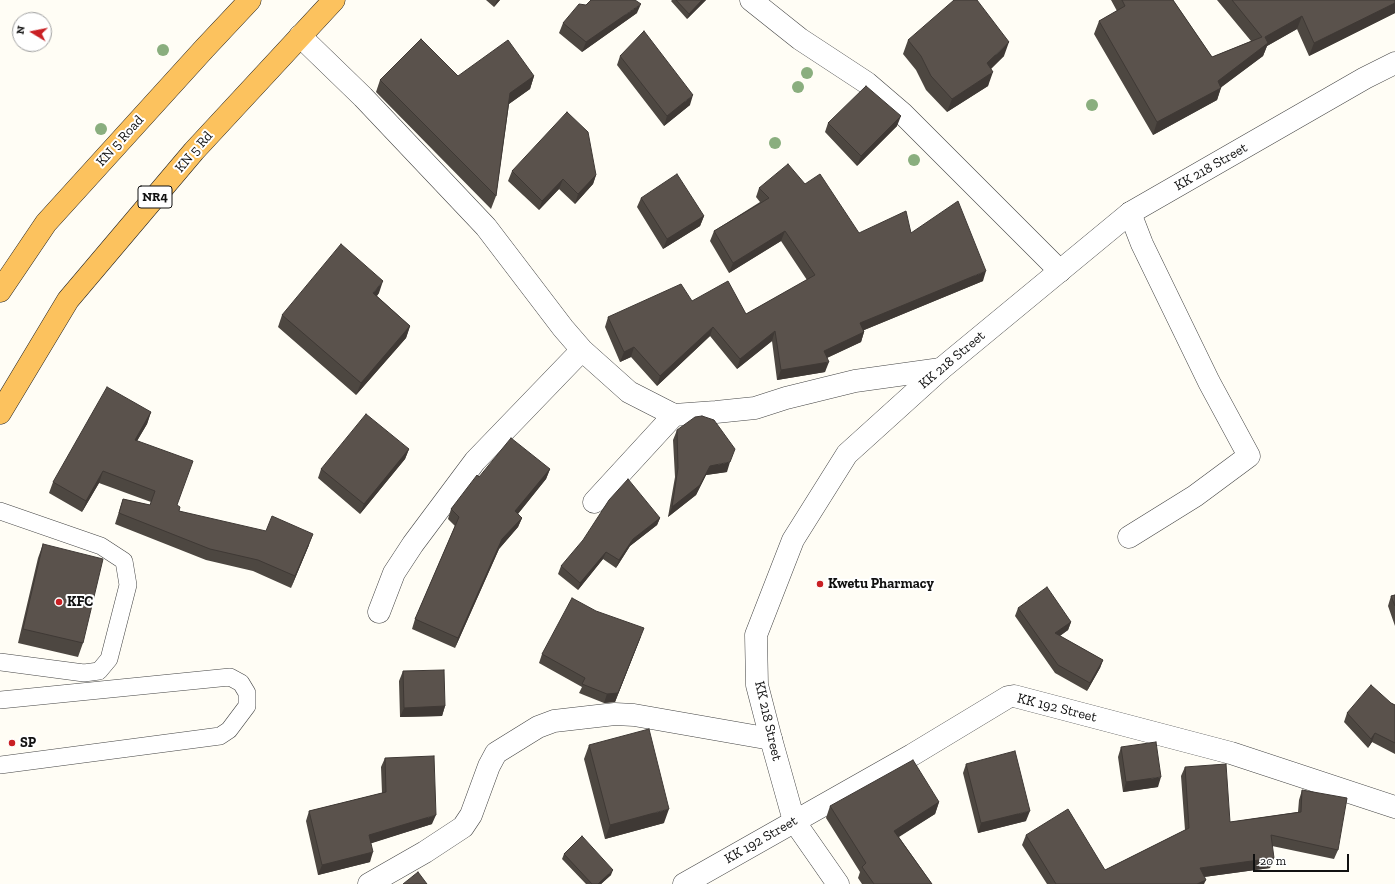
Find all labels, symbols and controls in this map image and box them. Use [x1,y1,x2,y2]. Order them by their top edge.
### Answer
north arrow [12,12,52,52]
text: N [14,25,28,35]
street label: KN 5 Road [93,112,147,170]
street label: KN 5 Rd [172,128,216,176]
street label: KK 218 Street [1172,139,1250,195]
road number: NR4 [138,186,172,208]
street label: KK 218 Street [915,327,989,393]
place label: Kwetu Pharmacy [828,576,934,592]
marker: Kwetu Pharmacy [815,579,825,589]
place label: KFC [67,594,93,610]
marker: KFC [54,597,64,607]
street label: KK 218 Street [751,679,785,763]
street label: KK 192 Street [1016,690,1098,726]
place label: SP [20,735,36,751]
marker: SP [7,738,17,748]
street label: KK 192 Street [722,812,800,868]
scale bar [1255,846,1351,872]
text: 20 m [1260,854,1286,868]

